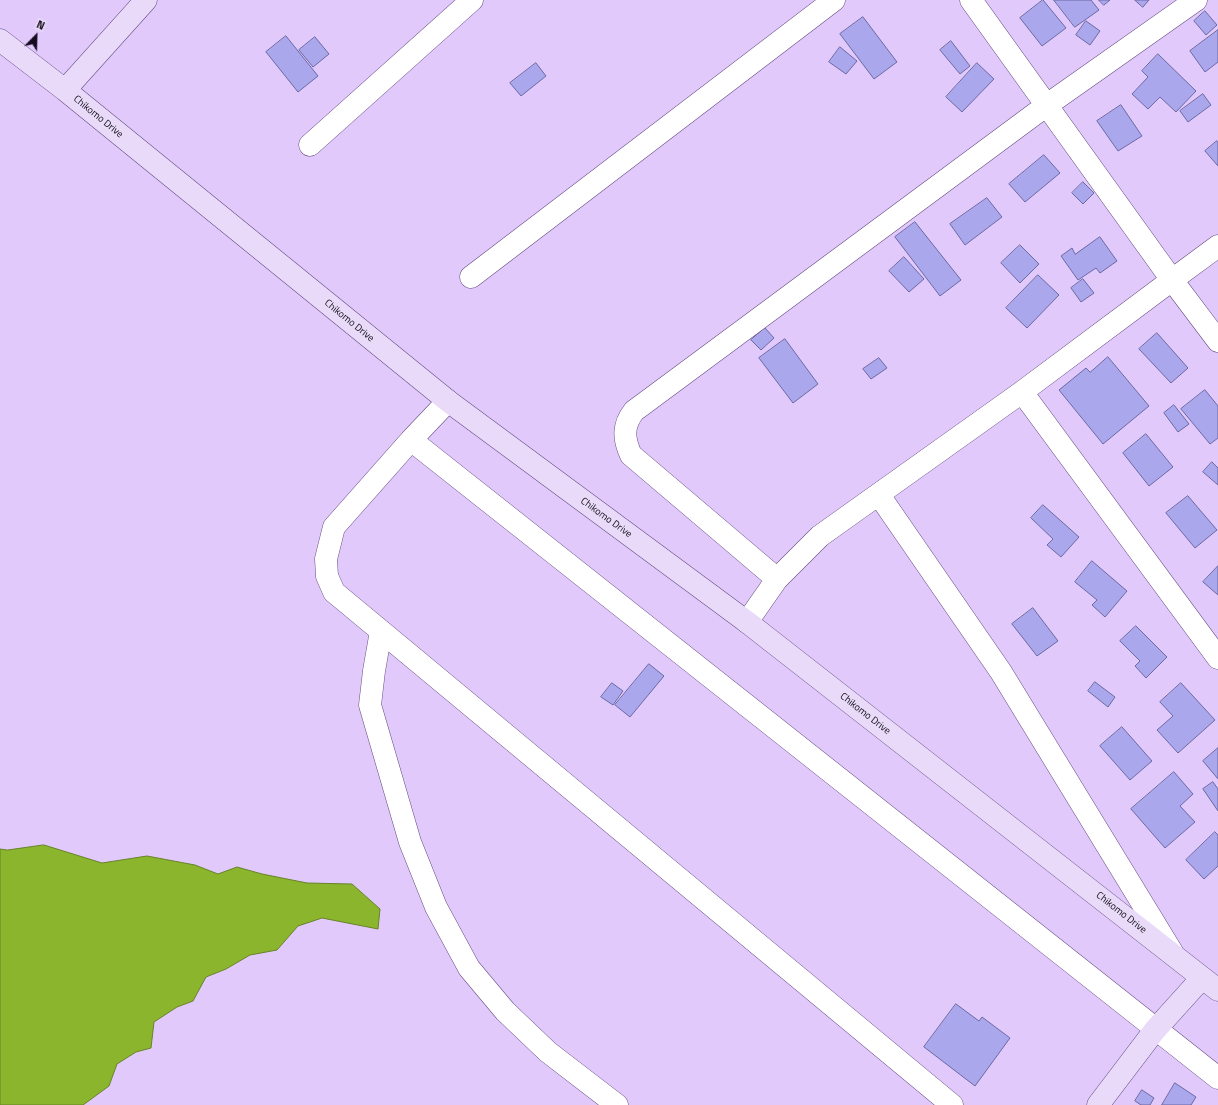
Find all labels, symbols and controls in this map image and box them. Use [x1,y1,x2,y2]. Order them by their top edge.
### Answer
north arrow [16,16,56,56]
text: N [34,16,47,34]
street label: Chikomo Drive [71,93,125,141]
street label: Chikomo Drive [322,297,376,345]
street label: Chikomo Drive [578,495,634,541]
street label: Chikomo Drive [837,691,893,737]
street label: Chikomo Drive [1093,890,1149,936]

